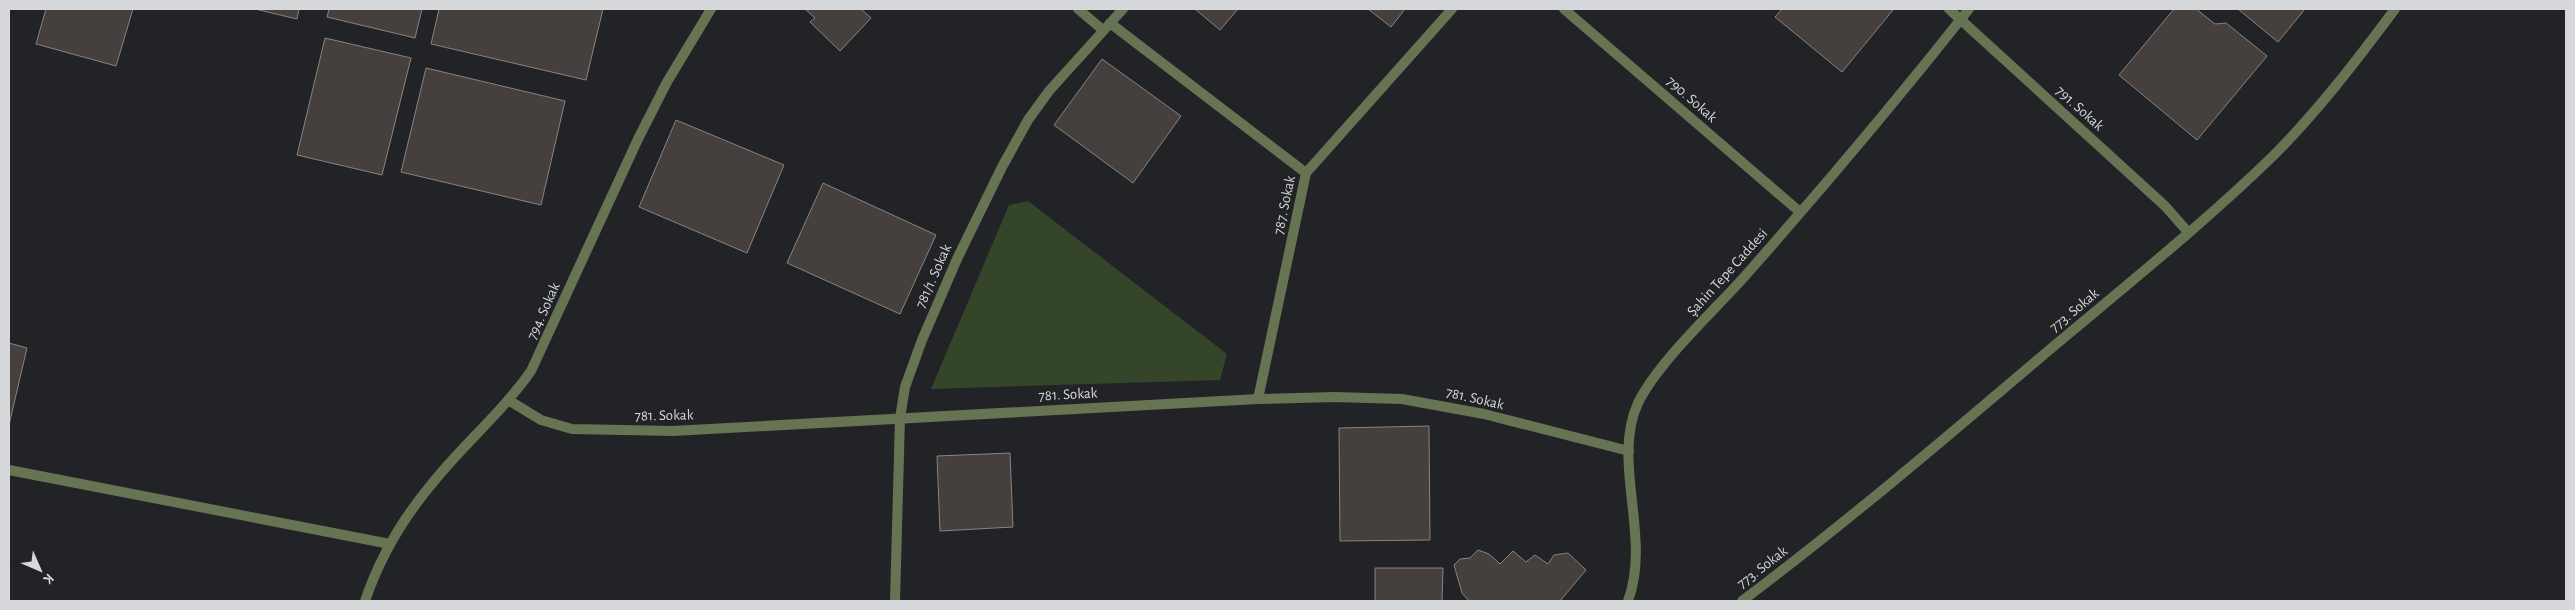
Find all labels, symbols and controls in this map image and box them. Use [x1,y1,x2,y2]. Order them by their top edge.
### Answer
street label: 790. Sokak [1664,74,1720,125]
street label: 791. Sokak [2053,83,2107,134]
street label: 787. Sokak [1271,174,1298,236]
street label: Şahin Tepe Caddesi [1684,226,1770,319]
street label: 781/1. Sokak [913,242,954,310]
street label: 794. Sokak [524,280,563,342]
street label: 773. Sokak [2047,286,2102,335]
street label: 781. Sokak [1038,385,1098,404]
street label: 781. Sokak [1445,385,1505,412]
street label: 781. Sokak [634,407,694,424]
street label: 773. Sokak [1734,543,1790,591]
north arrow [15,545,65,595]
text: K [40,571,56,587]

